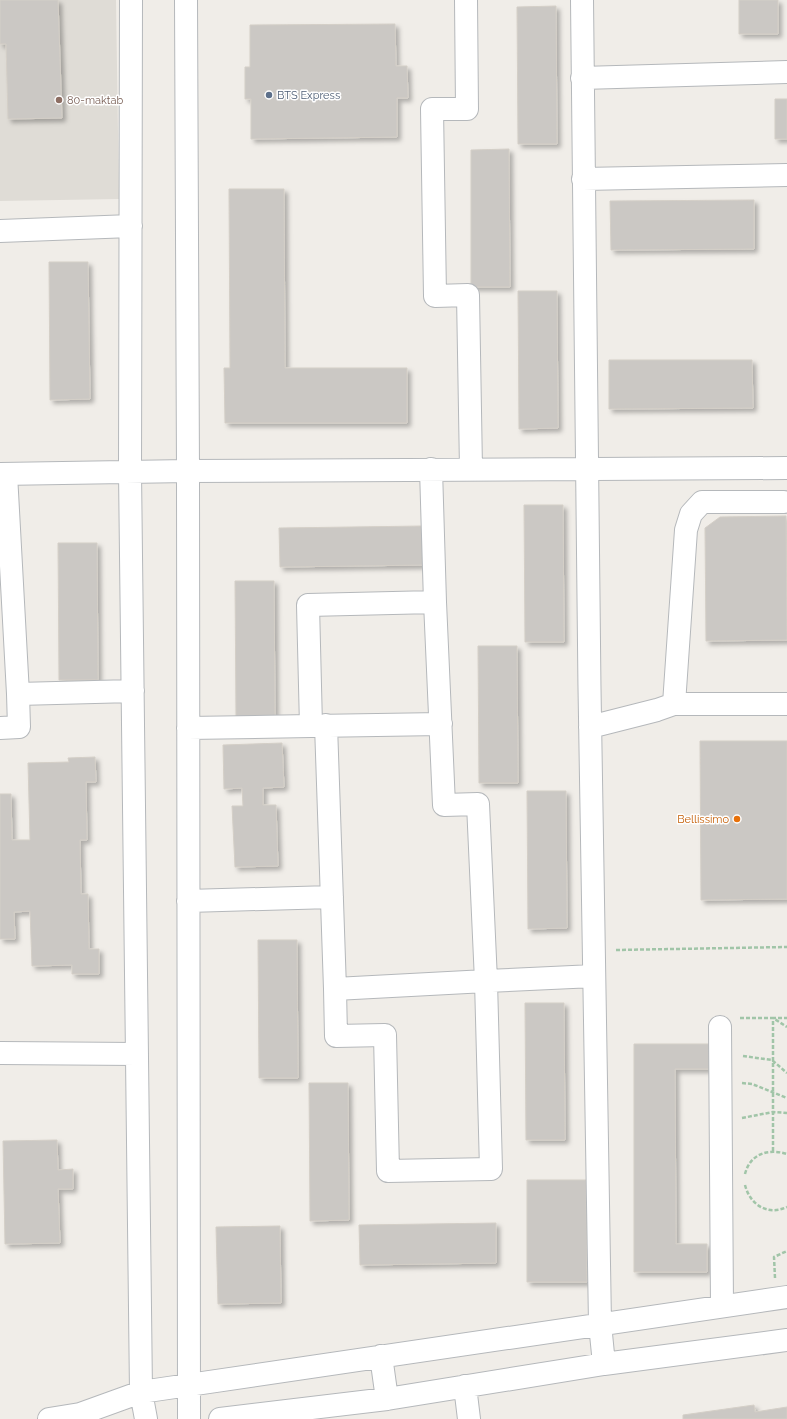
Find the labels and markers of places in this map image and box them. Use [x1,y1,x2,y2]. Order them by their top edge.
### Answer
place label: BTS Express [277,89,340,102]
marker: BTS Express [264,90,274,100]
place label: 80-maktab [67,94,124,107]
marker: 80-maktab [54,95,64,105]
place label: Bellissimo [677,813,729,826]
marker: Bellissimo [732,814,742,824]

